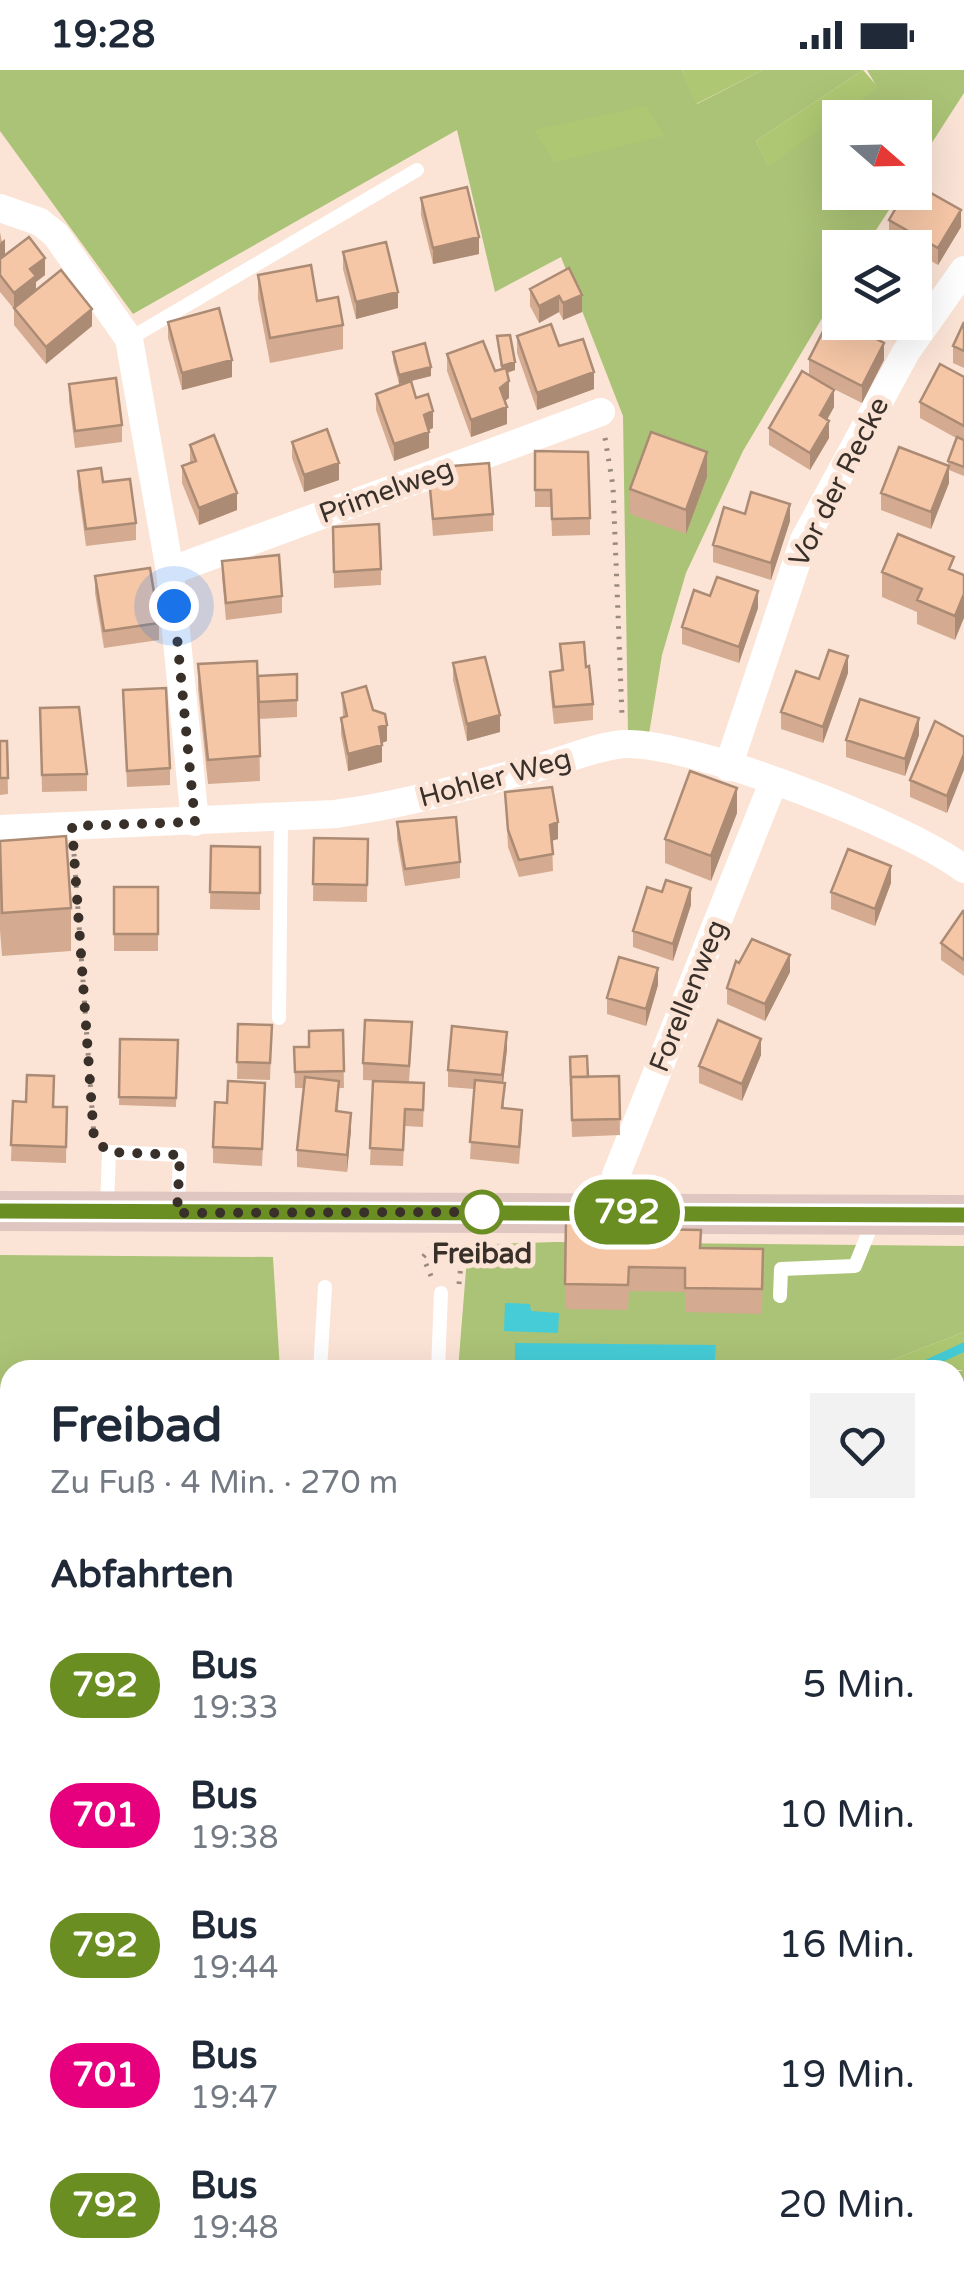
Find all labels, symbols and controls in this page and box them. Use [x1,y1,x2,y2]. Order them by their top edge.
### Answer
text: 19:28 [50,12,155,58]
north arrow [822,100,932,210]
map controls [822,100,932,340]
button: layers [822,230,932,340]
street label: Vor der Recke [782,391,896,573]
street label: Primelweg [314,451,458,531]
your location [149,581,199,631]
street label: Hohler Weg [415,741,575,815]
street label: Forellenweg [642,915,734,1077]
line badge: 792 [570,1180,684,1244]
marker: Freibad [461,1191,503,1233]
text: 792 [594,1191,660,1233]
place label: Freibad [432,1237,532,1271]
button: heart [810,1393,915,1498]
text: Freibad [50,1397,222,1455]
text: Zu Fuß · 4 Min. · 270 m [50,1464,398,1502]
text: Abfahrten [50,1552,234,1598]
text: Bus [190,1643,257,1689]
text: 5 Min. [802,1662,915,1708]
text: 792 [72,1664,138,1706]
text: 19:33 [190,1689,279,1727]
text: Bus [190,1773,257,1819]
text: 10 Min. [779,1792,915,1838]
text: 701 [72,1794,138,1836]
text: 19:38 [190,1819,279,1857]
text: Bus [190,1903,257,1949]
text: 16 Min. [779,1922,915,1968]
text: 792 [72,1924,138,1966]
text: 19:44 [190,1949,279,1987]
text: Bus [190,2033,257,2079]
text: 19 Min. [779,2052,915,2098]
text: 701 [72,2054,138,2096]
text: 19:47 [190,2079,279,2117]
text: Bus [190,2163,257,2209]
text: 20 Min. [779,2182,915,2228]
text: 792 [72,2184,138,2226]
text: 19:48 [190,2209,279,2247]

